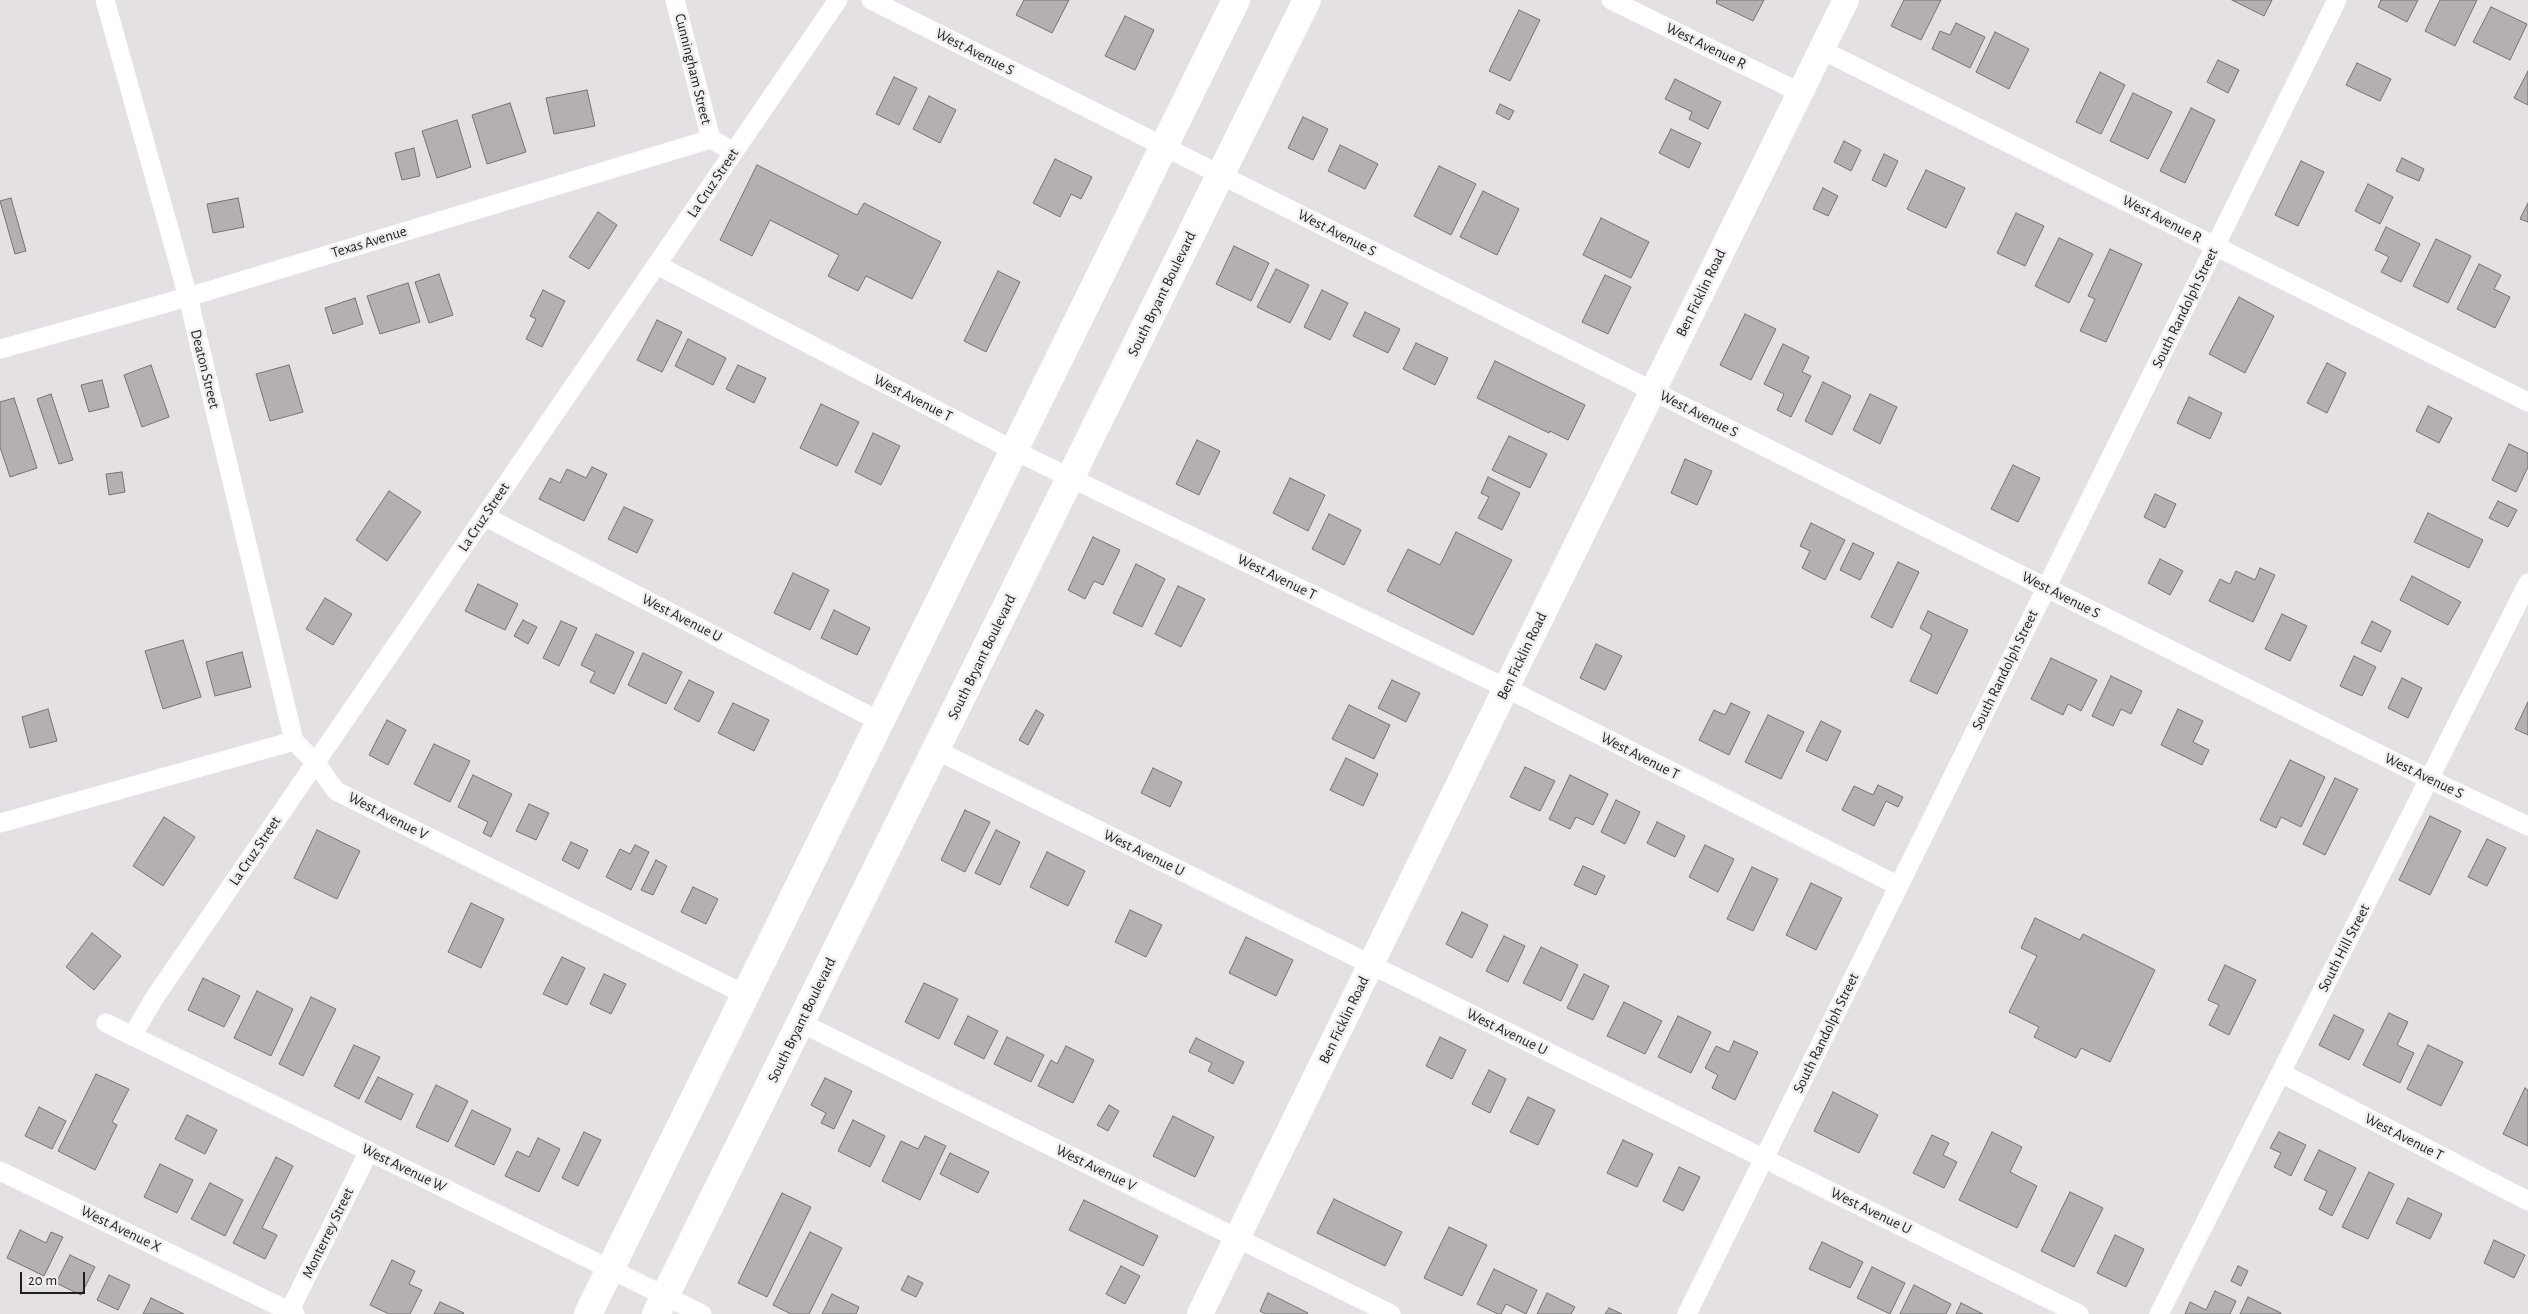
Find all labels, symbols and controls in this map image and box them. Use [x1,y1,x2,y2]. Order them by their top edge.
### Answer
street label: Cunningham Street [671,12,715,126]
street label: West Avenue R [1663,19,1749,73]
street label: West Avenue S [933,25,1017,79]
street label: La Cruz Street [683,145,743,221]
street label: West Avenue R [2119,191,2205,247]
street label: West Avenue S [1295,206,1379,260]
street label: Texas Avenue [329,222,409,262]
street label: South Bryant Boulevard [1124,229,1200,359]
street label: South Randolph Street [2148,245,2222,371]
street label: Ben Ficklin Road [1672,246,1730,340]
street label: Deaton Street [186,328,224,410]
street label: West Avenue T [871,370,955,426]
street label: West Avenue S [1657,387,1741,441]
street label: La Cruz Street [454,479,514,555]
street label: West Avenue T [1234,550,1320,604]
street label: West Avenue S [2019,568,2103,622]
street label: West Avenue U [639,590,725,646]
street label: South Bryant Boulevard [944,592,1020,722]
street label: South Randolph Street [1968,607,2042,733]
street label: Ben Ficklin Road [1493,609,1551,703]
street label: West Avenue T [1598,728,1682,784]
street label: West Avenue S [2382,749,2466,803]
street label: West Avenue V [345,788,431,844]
street label: La Cruz Street [225,813,285,889]
street label: West Avenue U [1100,826,1188,880]
street label: South Hill Street [2314,901,2374,995]
street label: South Bryant Boulevard [764,955,840,1085]
street label: South Randolph Street [1789,970,1863,1096]
street label: Ben Ficklin Road [1315,973,1373,1067]
street label: West Avenue U [1463,1005,1551,1059]
street label: West Avenue T [2362,1109,2446,1165]
street label: West Avenue W [359,1140,449,1196]
street label: West Avenue V [1053,1141,1139,1195]
street label: West Avenue U [1827,1184,1915,1238]
street label: Monterrey Street [298,1185,358,1281]
street label: West Avenue X [78,1202,164,1256]
scale bar [22,1262,88,1294]
text: 20 m [28,1273,57,1288]

